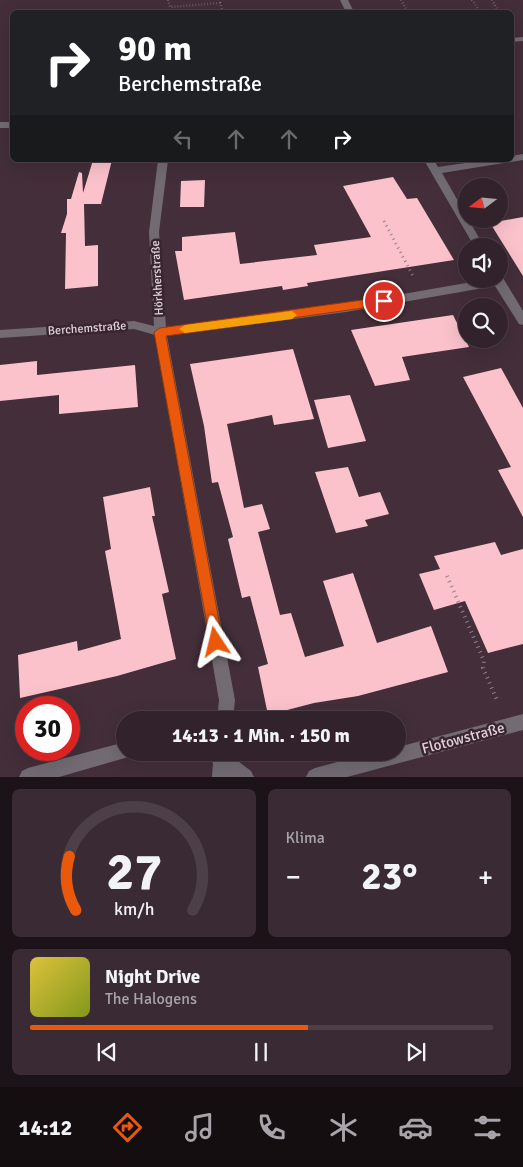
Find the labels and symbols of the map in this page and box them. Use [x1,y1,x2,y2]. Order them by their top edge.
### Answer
north arrow [458,178,508,228]
street label: Hörkherstraße [148,240,167,316]
pin [363,280,405,322]
street label: Berchemstraße [47,318,127,339]
position arrow [189,615,241,667]
speed limit sign: 30 [15,696,80,761]
street label: Flotowstraße [420,718,506,758]

